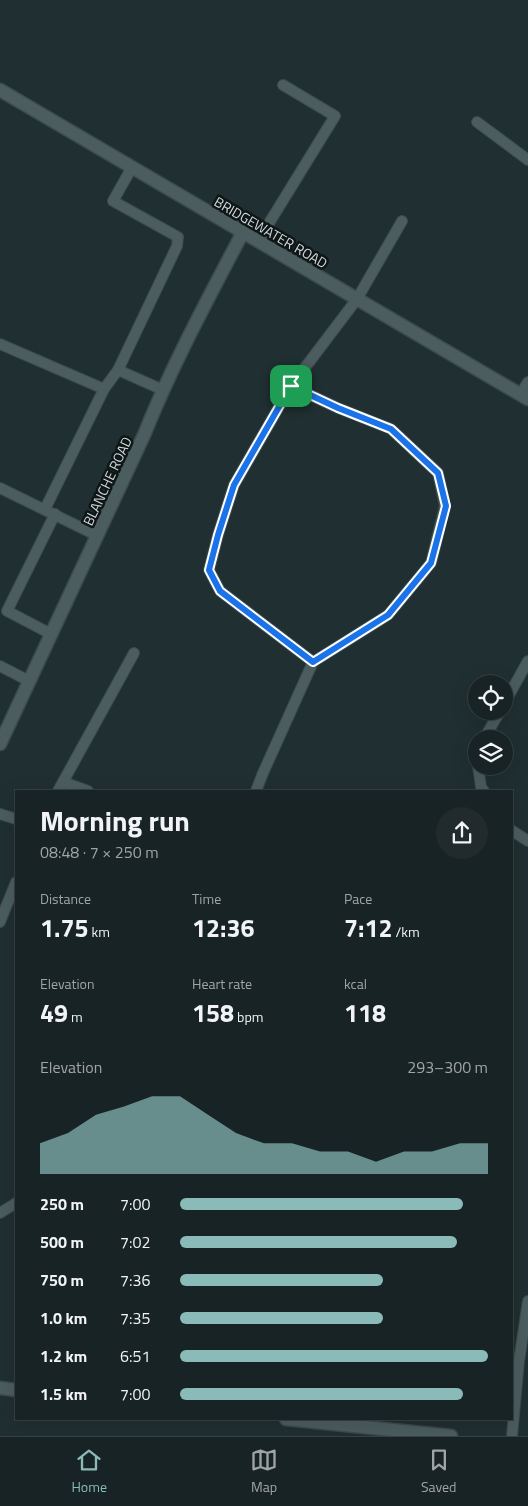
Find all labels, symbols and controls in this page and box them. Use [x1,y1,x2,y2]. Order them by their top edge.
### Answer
street label: BRIDGEWATER ROAD [210,191,332,273]
pin [270,365,312,407]
icon: arrive [277,372,305,400]
street label: BLANCHE ROAD [77,433,137,529]
map controls [468,675,513,775]
button: locate [468,675,513,720]
button: layers [468,730,513,775]
text: Morning run [40,799,190,842]
button: share [436,807,488,859]
text: 08:48 · 7 × 250 m [40,840,159,864]
text: Distance [40,888,91,909]
text: Time [192,888,221,909]
text: Pace [344,888,372,909]
text: 1.75 [40,909,88,947]
text: 12:36 [192,909,254,947]
text: 7:12 [344,909,392,947]
text: km [88,921,110,942]
text: /km [392,921,420,942]
text: Elevation [40,973,94,994]
text: Heart rate [192,973,252,994]
text: kcal [344,973,367,994]
text: 49 [40,994,68,1032]
text: 158 [192,994,234,1032]
text: 118 [344,994,386,1032]
text: m [68,1006,83,1027]
text: bpm [234,1006,264,1027]
text: Elevation [40,1055,102,1079]
text: 293–300 m [407,1055,488,1079]
text: 250 m [40,1192,84,1216]
text: 7:00 [120,1192,150,1216]
text: 500 m [40,1230,84,1254]
text: 7:02 [120,1230,150,1254]
text: 750 m [40,1268,84,1292]
text: 7:36 [120,1268,150,1292]
text: 1.0 km [40,1306,87,1330]
text: 7:35 [120,1306,150,1330]
text: 1.2 km [40,1344,87,1368]
text: 6:51 [120,1344,150,1368]
text: 1.5 km [40,1382,87,1406]
text: 7:00 [120,1382,150,1406]
tab: Home [71,1446,107,1497]
tab: Map [250,1446,278,1497]
tab: Saved [421,1446,457,1497]

